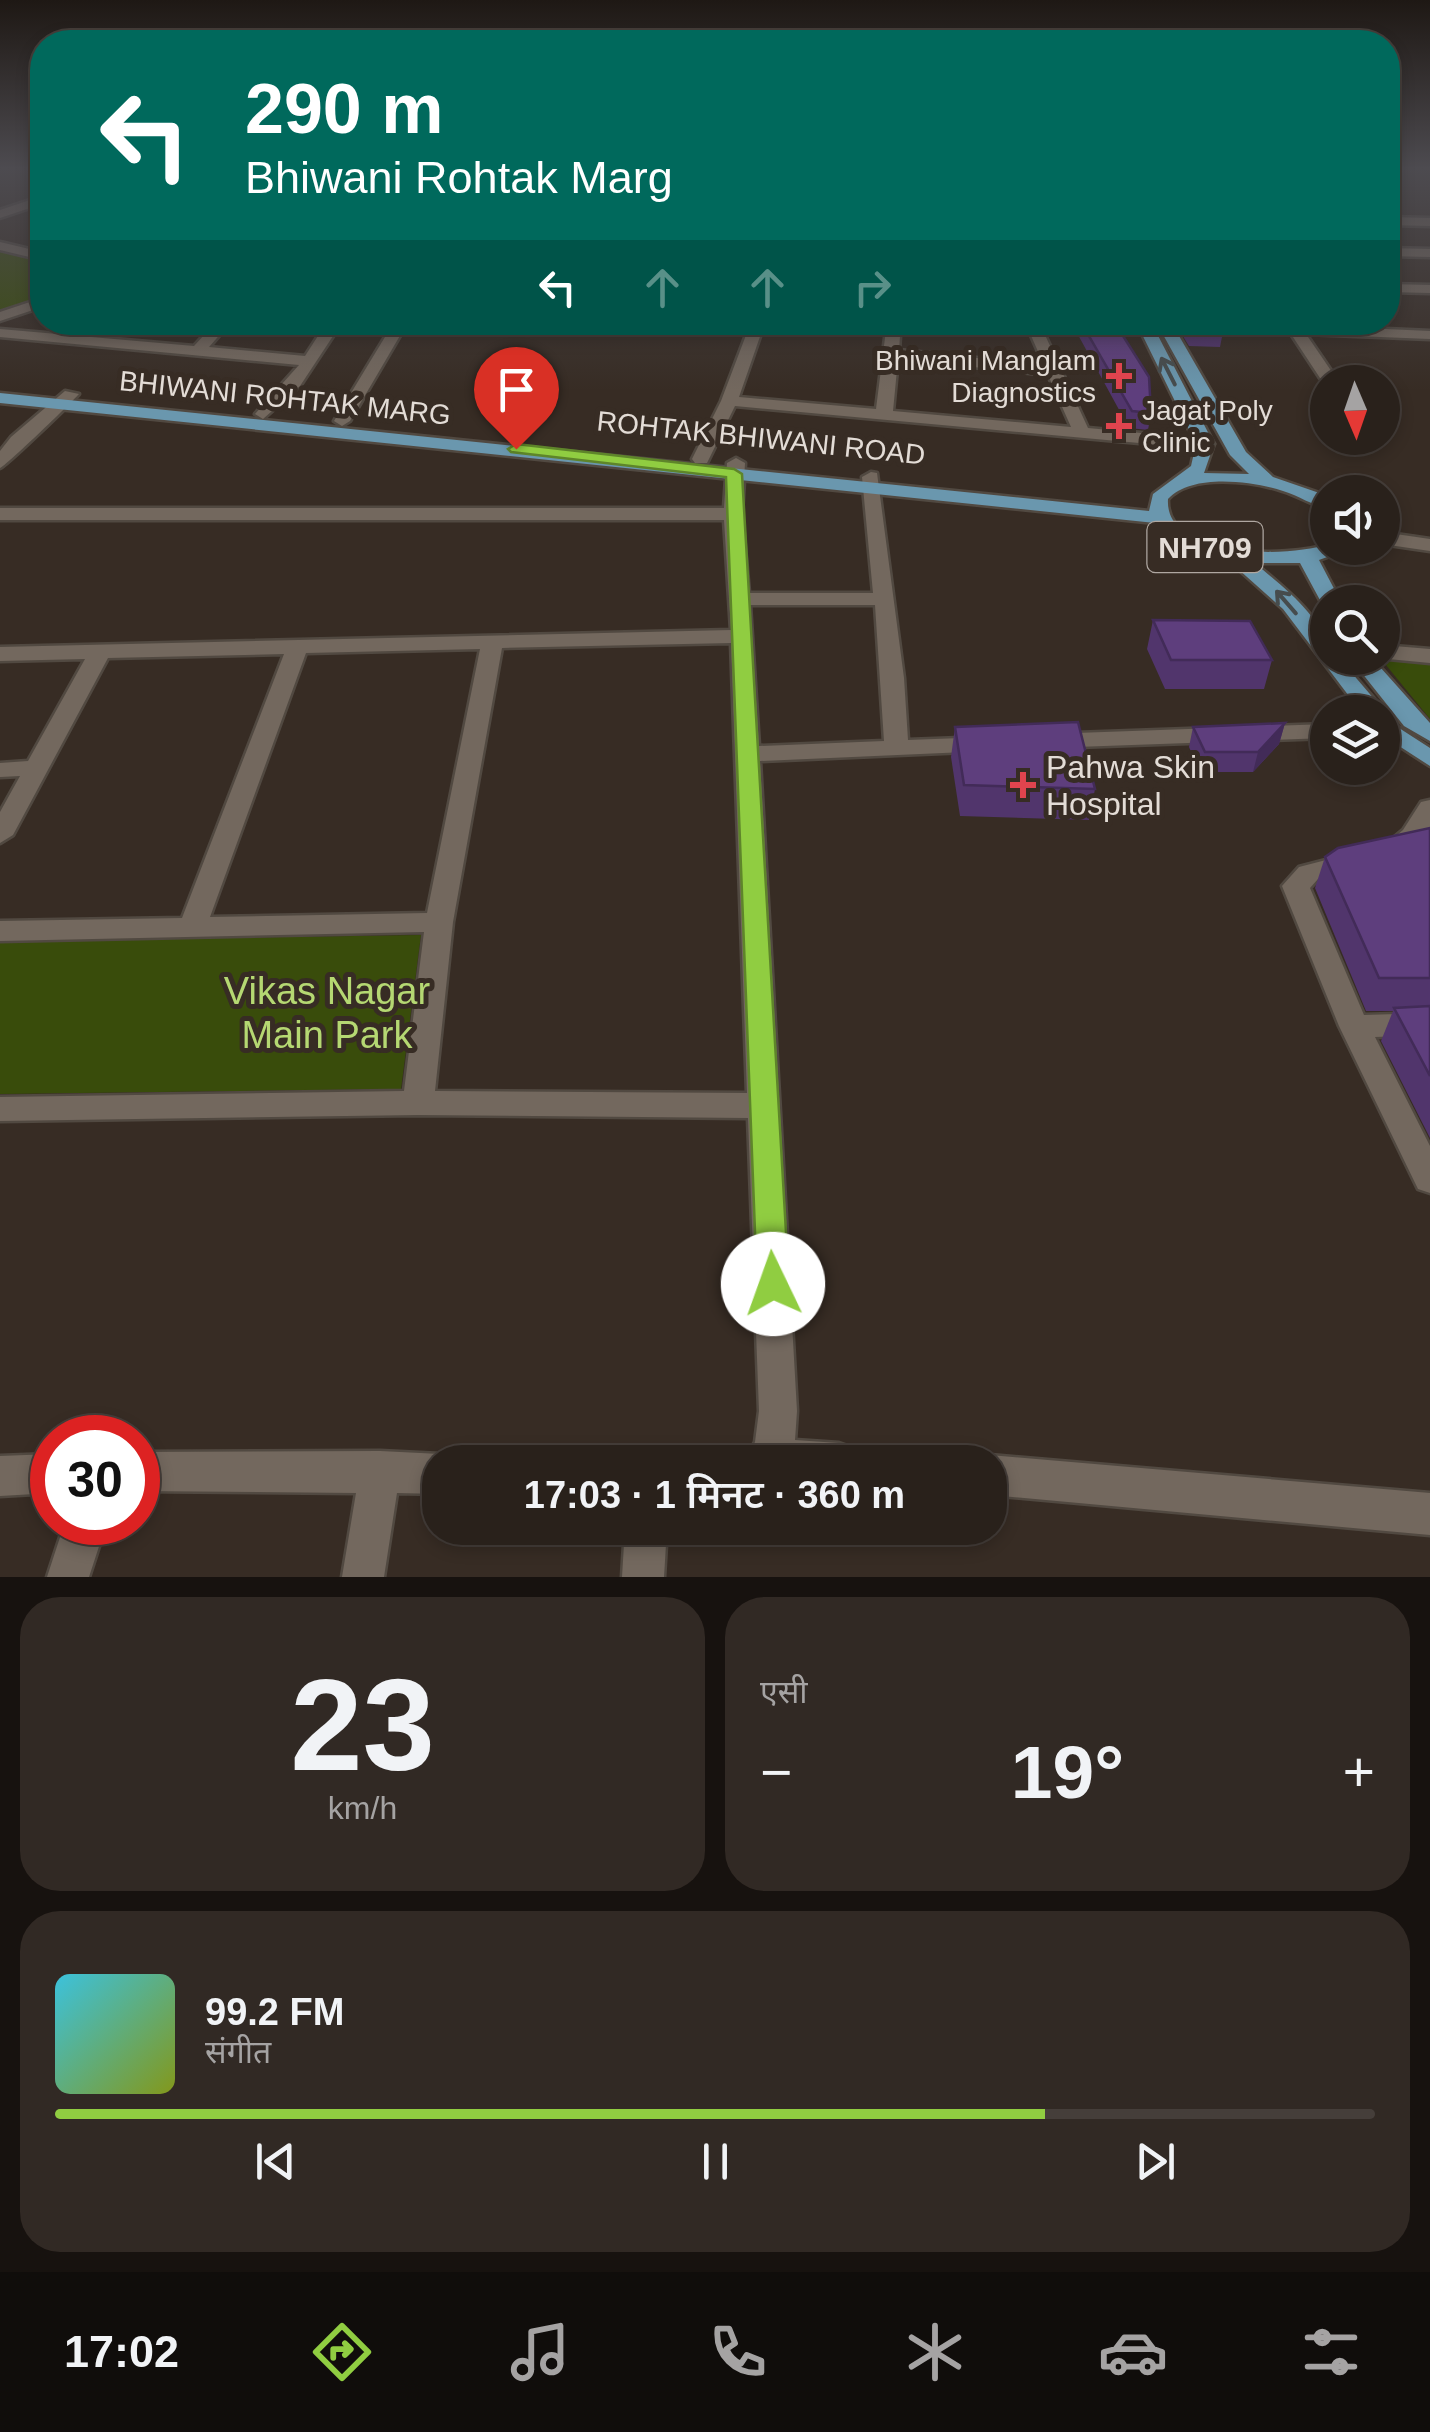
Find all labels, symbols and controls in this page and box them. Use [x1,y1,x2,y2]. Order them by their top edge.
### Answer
icon: left [80,70,210,200]
text: 290 m [245,70,443,148]
text: Bhiwani Rohtak Marg [245,152,673,203]
icon: left [530,260,585,315]
icon: ahead [635,260,690,315]
icon: ahead [740,260,795,315]
icon: right [845,260,900,315]
place label: Bhiwani Manglam Diagnostics [875,345,1096,408]
pin [474,347,559,450]
one-way arrow [1158,357,1177,387]
icon: arrive [489,362,544,417]
marker: Bhiwani Manglam Diagnostics [1106,363,1132,389]
street label: BHIWANI ROHTAK MARG [118,365,452,431]
north arrow [1310,365,1400,455]
map controls [1310,365,1400,785]
place label: Jagat Poly Clinic [1142,395,1273,458]
street label: ROHTAK BHIWANI ROAD [595,405,927,471]
marker: Jagat Poly Clinic [1106,413,1132,439]
button: sound [1310,475,1400,565]
road number: NH709 [1148,522,1262,572]
button: search [1310,585,1400,675]
one-way arrow [1275,589,1297,615]
button: layers [1310,695,1400,785]
place label: Pahwa Skin Hospital [1046,749,1215,822]
marker: Pahwa Skin Hospital [1010,772,1036,798]
park label: Vikas Nagar Main Park [224,970,430,1056]
position arrow [721,1232,825,1336]
speed limit sign: 30 [30,1415,160,1545]
text: 17:03 · 1 मिनट · 360 m [524,1474,905,1516]
text: 23 [290,1652,435,1798]
text: एसी [760,1674,808,1710]
text: 19° [1011,1730,1124,1814]
text: − [760,1741,792,1803]
text: + [1343,1741,1375,1803]
text: km/h [328,1790,397,1826]
text: 99.2 FM [205,1991,344,2033]
text: संगीत [205,2034,271,2070]
icon: previous [248,2134,303,2189]
icon: pause [688,2134,743,2189]
icon: next [1128,2134,1183,2189]
icon: directions [307,2317,377,2387]
icon: music [505,2317,575,2387]
icon: phone [703,2317,773,2387]
icon: climate [900,2317,970,2387]
icon: car [1098,2317,1168,2387]
icon: filters [1296,2317,1366,2387]
text: 17:02 [64,2326,179,2377]

